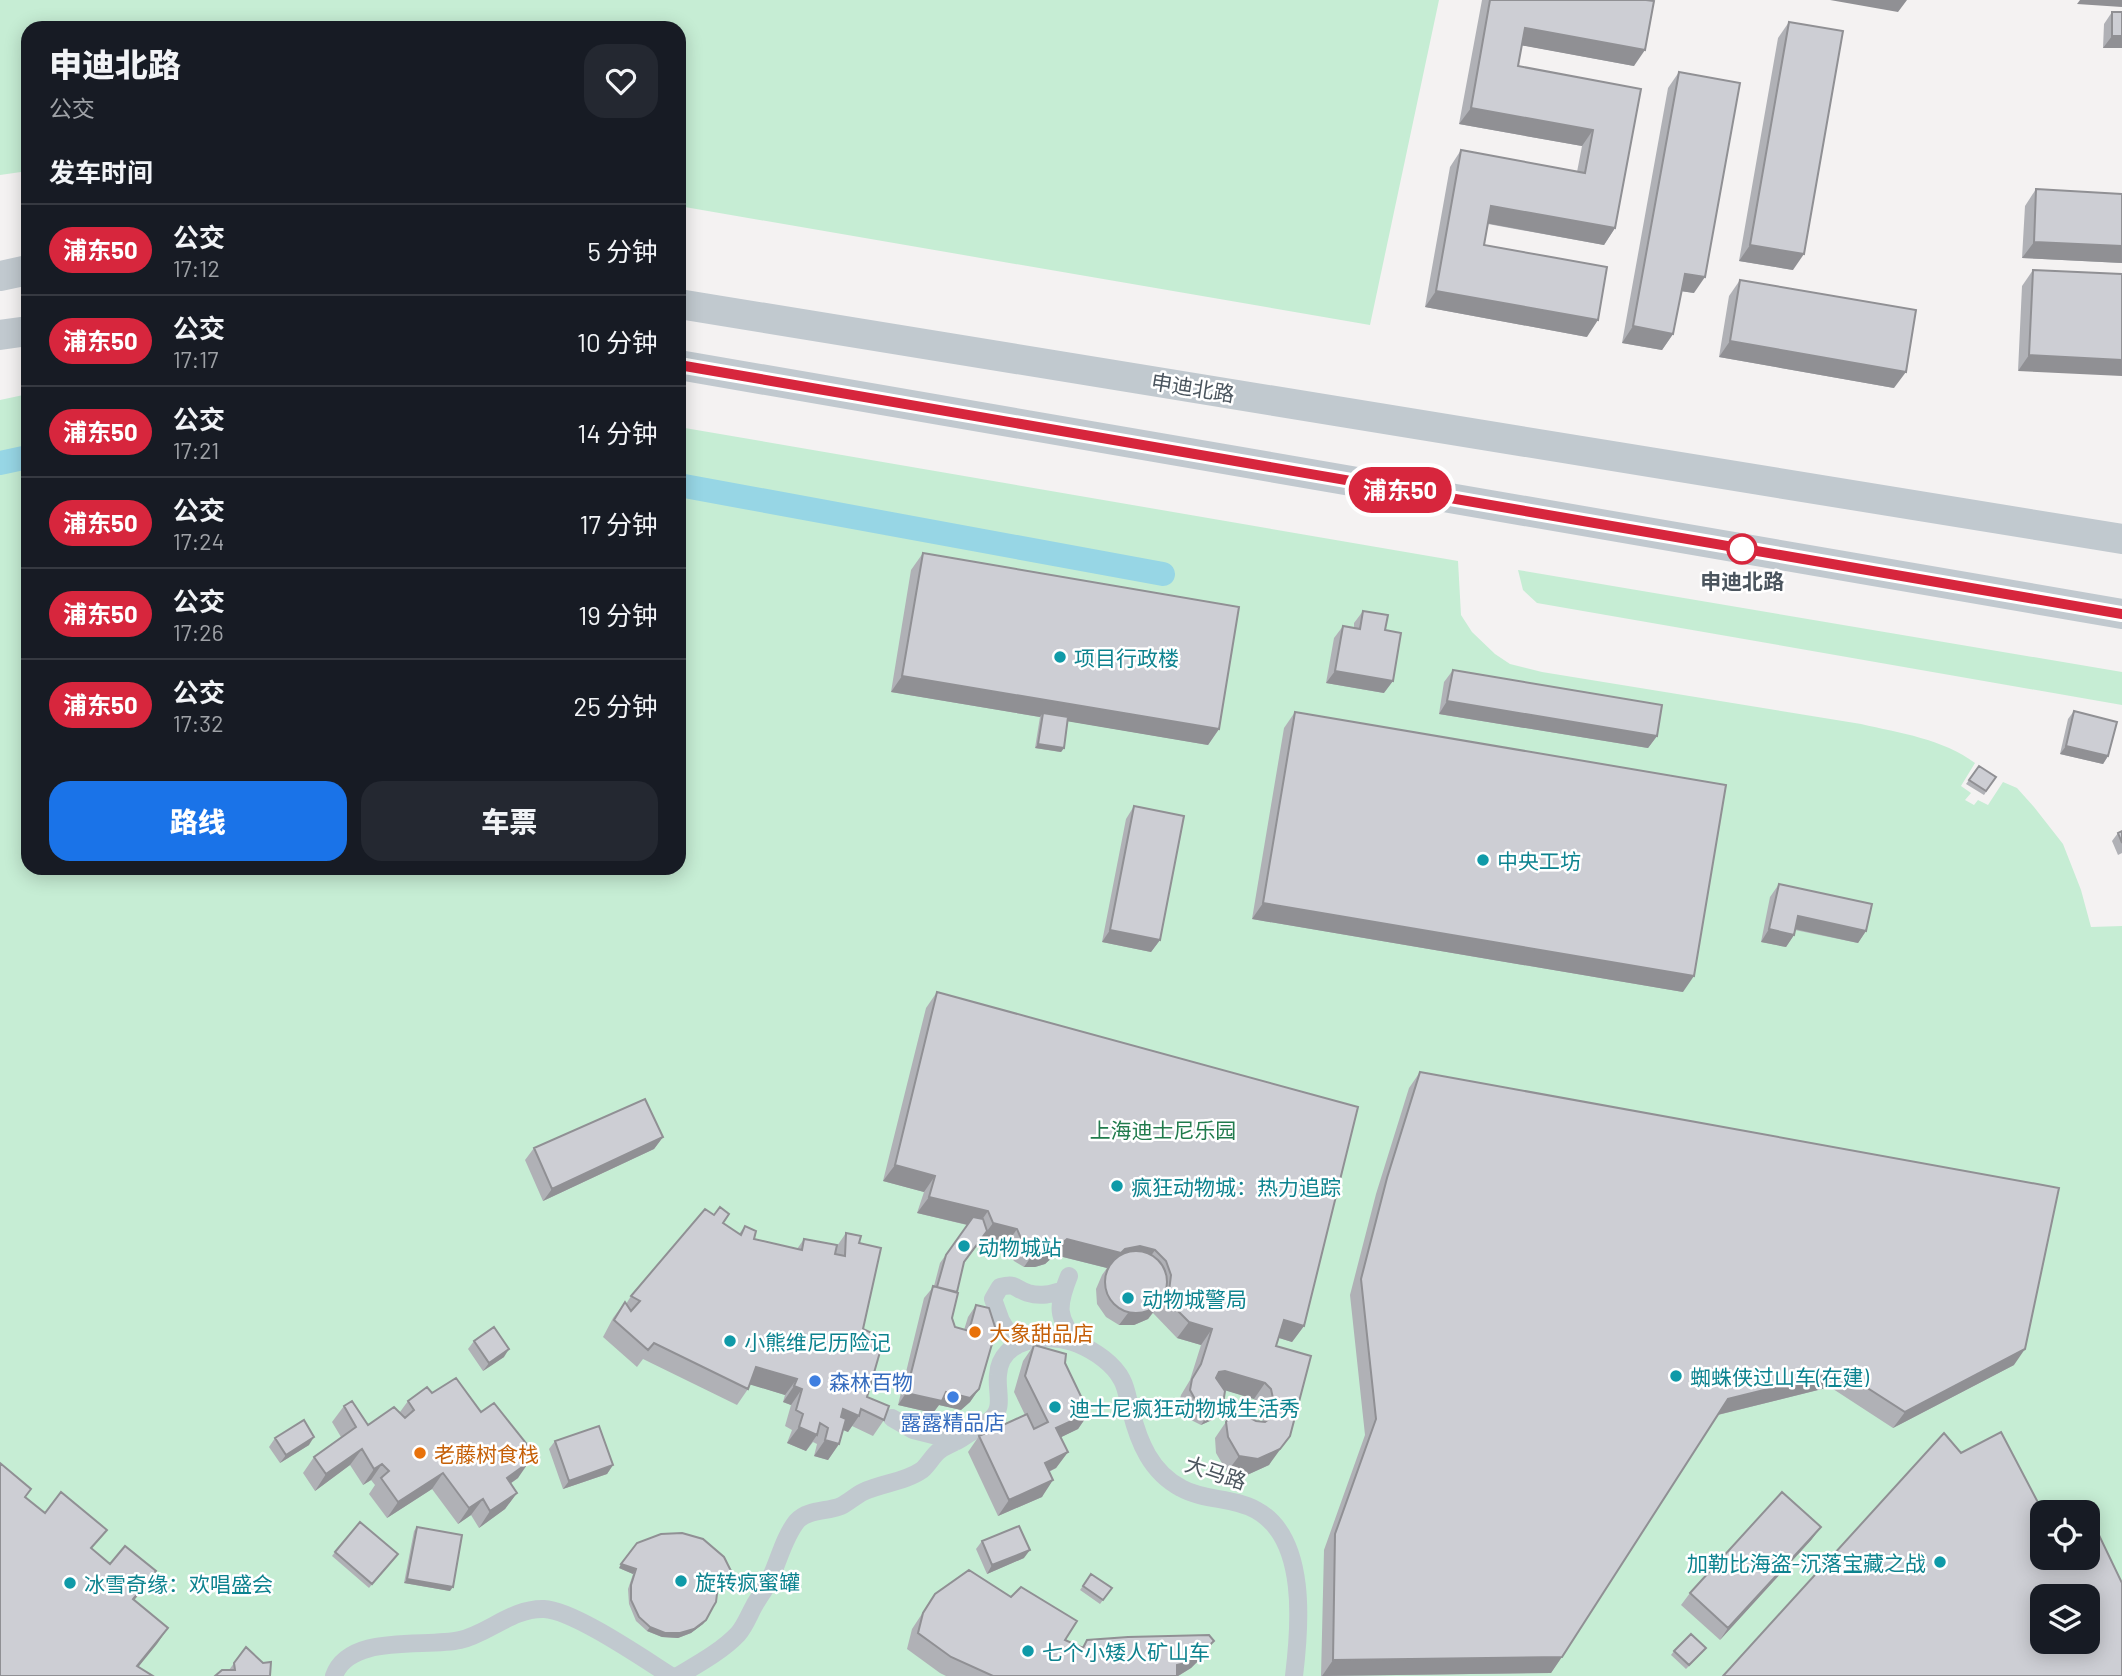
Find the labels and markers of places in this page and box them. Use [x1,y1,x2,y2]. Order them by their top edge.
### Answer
marker: 申迪北路 [1727,534,1757,564]
place label: 申迪北路 [1700,568,1784,593]
place label: 项目行政楼 [1074,645,1179,670]
marker: 项目行政楼 [1052,649,1068,665]
place label: 中央工坊 [1497,848,1581,873]
marker: 中央工坊 [1475,852,1491,868]
place label: 疯狂动物城：热力追踪 [1131,1174,1341,1199]
marker: 疯狂动物城：热力追踪 [1109,1178,1125,1194]
place label: 动物城站 [978,1234,1062,1259]
marker: 动物城站 [956,1238,972,1254]
place label: 动物城警局 [1142,1286,1247,1311]
marker: 动物城警局 [1120,1290,1136,1306]
place label: 大象甜品店 [989,1320,1094,1345]
marker: 大象甜品店 [967,1324,983,1340]
place label: 小熊维尼历险记 [744,1329,891,1354]
marker: 小熊维尼历险记 [722,1333,738,1349]
place label: 蜘蛛侠过山车(在建) [1690,1364,1869,1389]
marker: 蜘蛛侠过山车(在建) [1668,1368,1684,1384]
place label: 森林百物 [829,1369,913,1394]
marker: 森林百物 [807,1373,823,1389]
marker: 露露精品店 [945,1389,961,1405]
place label: 迪士尼疯狂动物城生活秀 [1069,1395,1300,1420]
marker: 迪士尼疯狂动物城生活秀 [1047,1399,1063,1415]
place label: 露露精品店 [901,1409,1006,1434]
place label: 老藤树食栈 [434,1441,539,1466]
marker: 老藤树食栈 [412,1445,428,1461]
place label: 加勒比海盗-沉落宝藏之战 [1687,1550,1926,1575]
marker: 加勒比海盗-沉落宝藏之战 [1932,1554,1948,1570]
place label: 旋转疯蜜罐 [695,1569,800,1594]
place label: 冰雪奇缘：欢唱盛会 [84,1571,273,1596]
marker: 旋转疯蜜罐 [673,1573,689,1589]
marker: 冰雪奇缘：欢唱盛会 [62,1575,78,1591]
place label: 七个小矮人矿山车 [1042,1639,1210,1664]
marker: 七个小矮人矿山车 [1020,1643,1036,1659]

